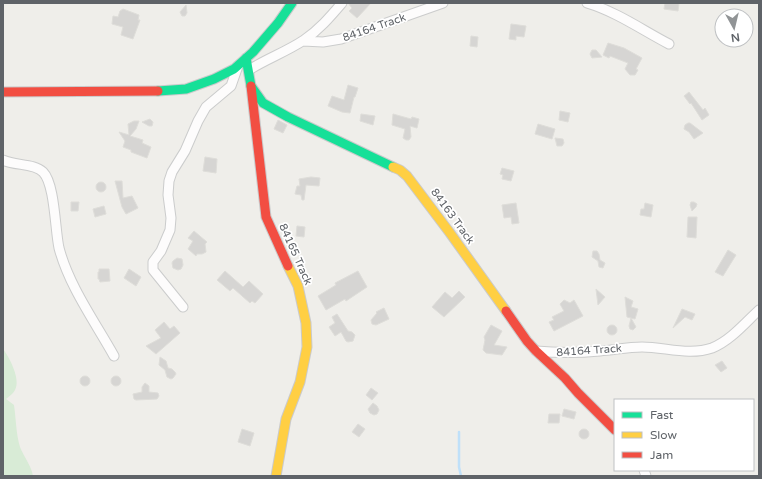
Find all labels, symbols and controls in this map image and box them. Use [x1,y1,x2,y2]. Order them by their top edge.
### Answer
north arrow [714,8,754,48]
street label: 84164 Track [341,11,407,44]
text: N [730,30,741,44]
street label: 84163 Track [428,186,477,247]
street label: 84165 Track [276,222,315,287]
street label: 84164 Track [556,342,622,359]
legend [614,399,754,471]
text: Fast [650,408,674,422]
text: Slow [650,428,677,442]
text: Jam [650,448,673,462]

